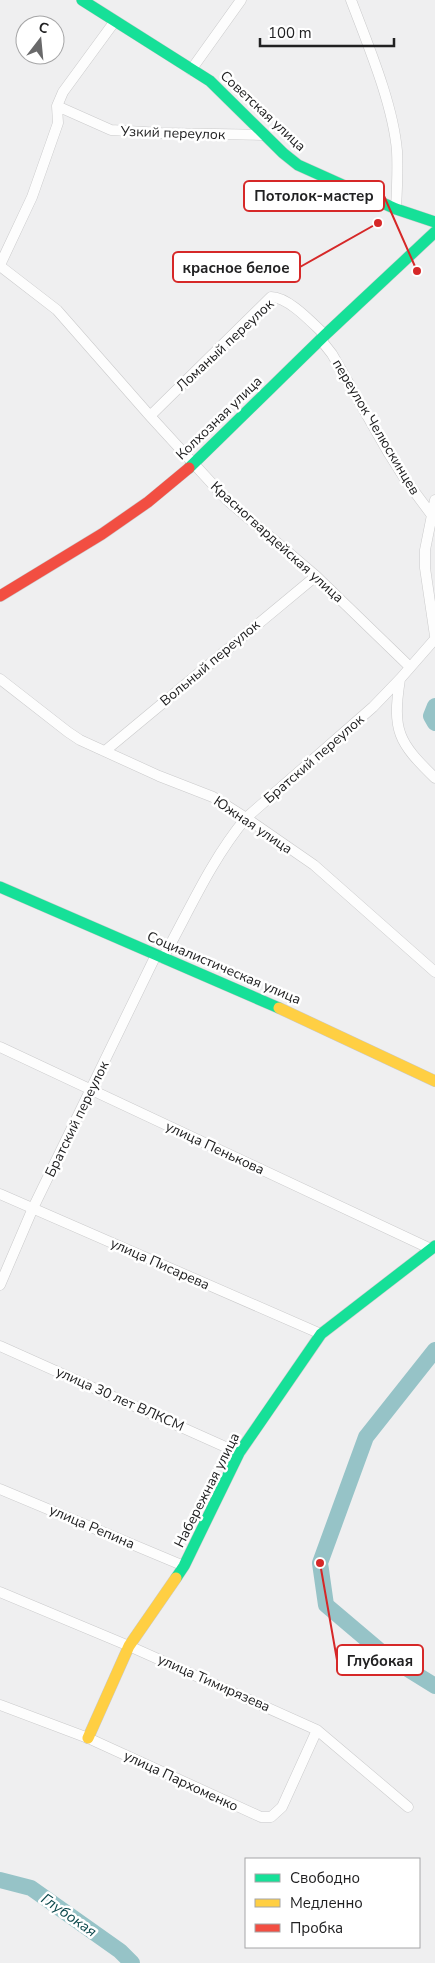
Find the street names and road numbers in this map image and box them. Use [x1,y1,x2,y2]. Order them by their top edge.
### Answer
street label: Советская улица [216,66,310,156]
street label: Узкий переулок [119,122,226,144]
street label: Ломаный переулок [172,294,278,395]
street label: переулок Челюскинцев [328,356,424,499]
street label: Колхозная улица [172,372,266,464]
street label: Красногвардейская улица [206,477,348,607]
street label: Вольный переулок [156,615,264,710]
street label: Братский переулок [260,710,369,808]
street label: Южная улица [210,792,296,858]
street label: Социалистическая улица [144,927,304,1009]
street label: Братский переулок [41,1057,114,1180]
street label: улица Пенькова [162,1117,268,1179]
street label: улица Писарева [107,1234,213,1294]
street label: улица 30 лет ВЛКСМ [53,1362,187,1436]
street label: Набережная улица [170,1429,244,1551]
street label: улица Репина [46,1500,138,1554]
street label: улица Тимирязева [155,1650,273,1716]
street label: улица Пархоменко [121,1746,242,1816]

